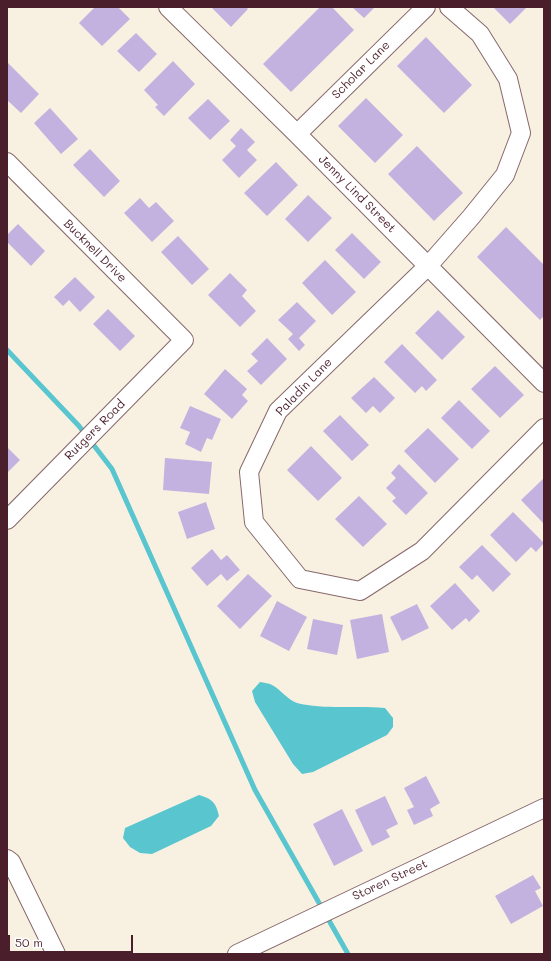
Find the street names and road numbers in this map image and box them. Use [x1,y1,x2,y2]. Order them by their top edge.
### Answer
street label: Scholar Lane [329,38,393,102]
street label: Jenny Lind Street [315,152,399,236]
street label: Bucknell Drive [61,217,129,285]
street label: Paladin Lane [273,355,335,419]
street label: Rutgers Road [62,397,128,463]
street label: Storen Street [350,856,430,904]

